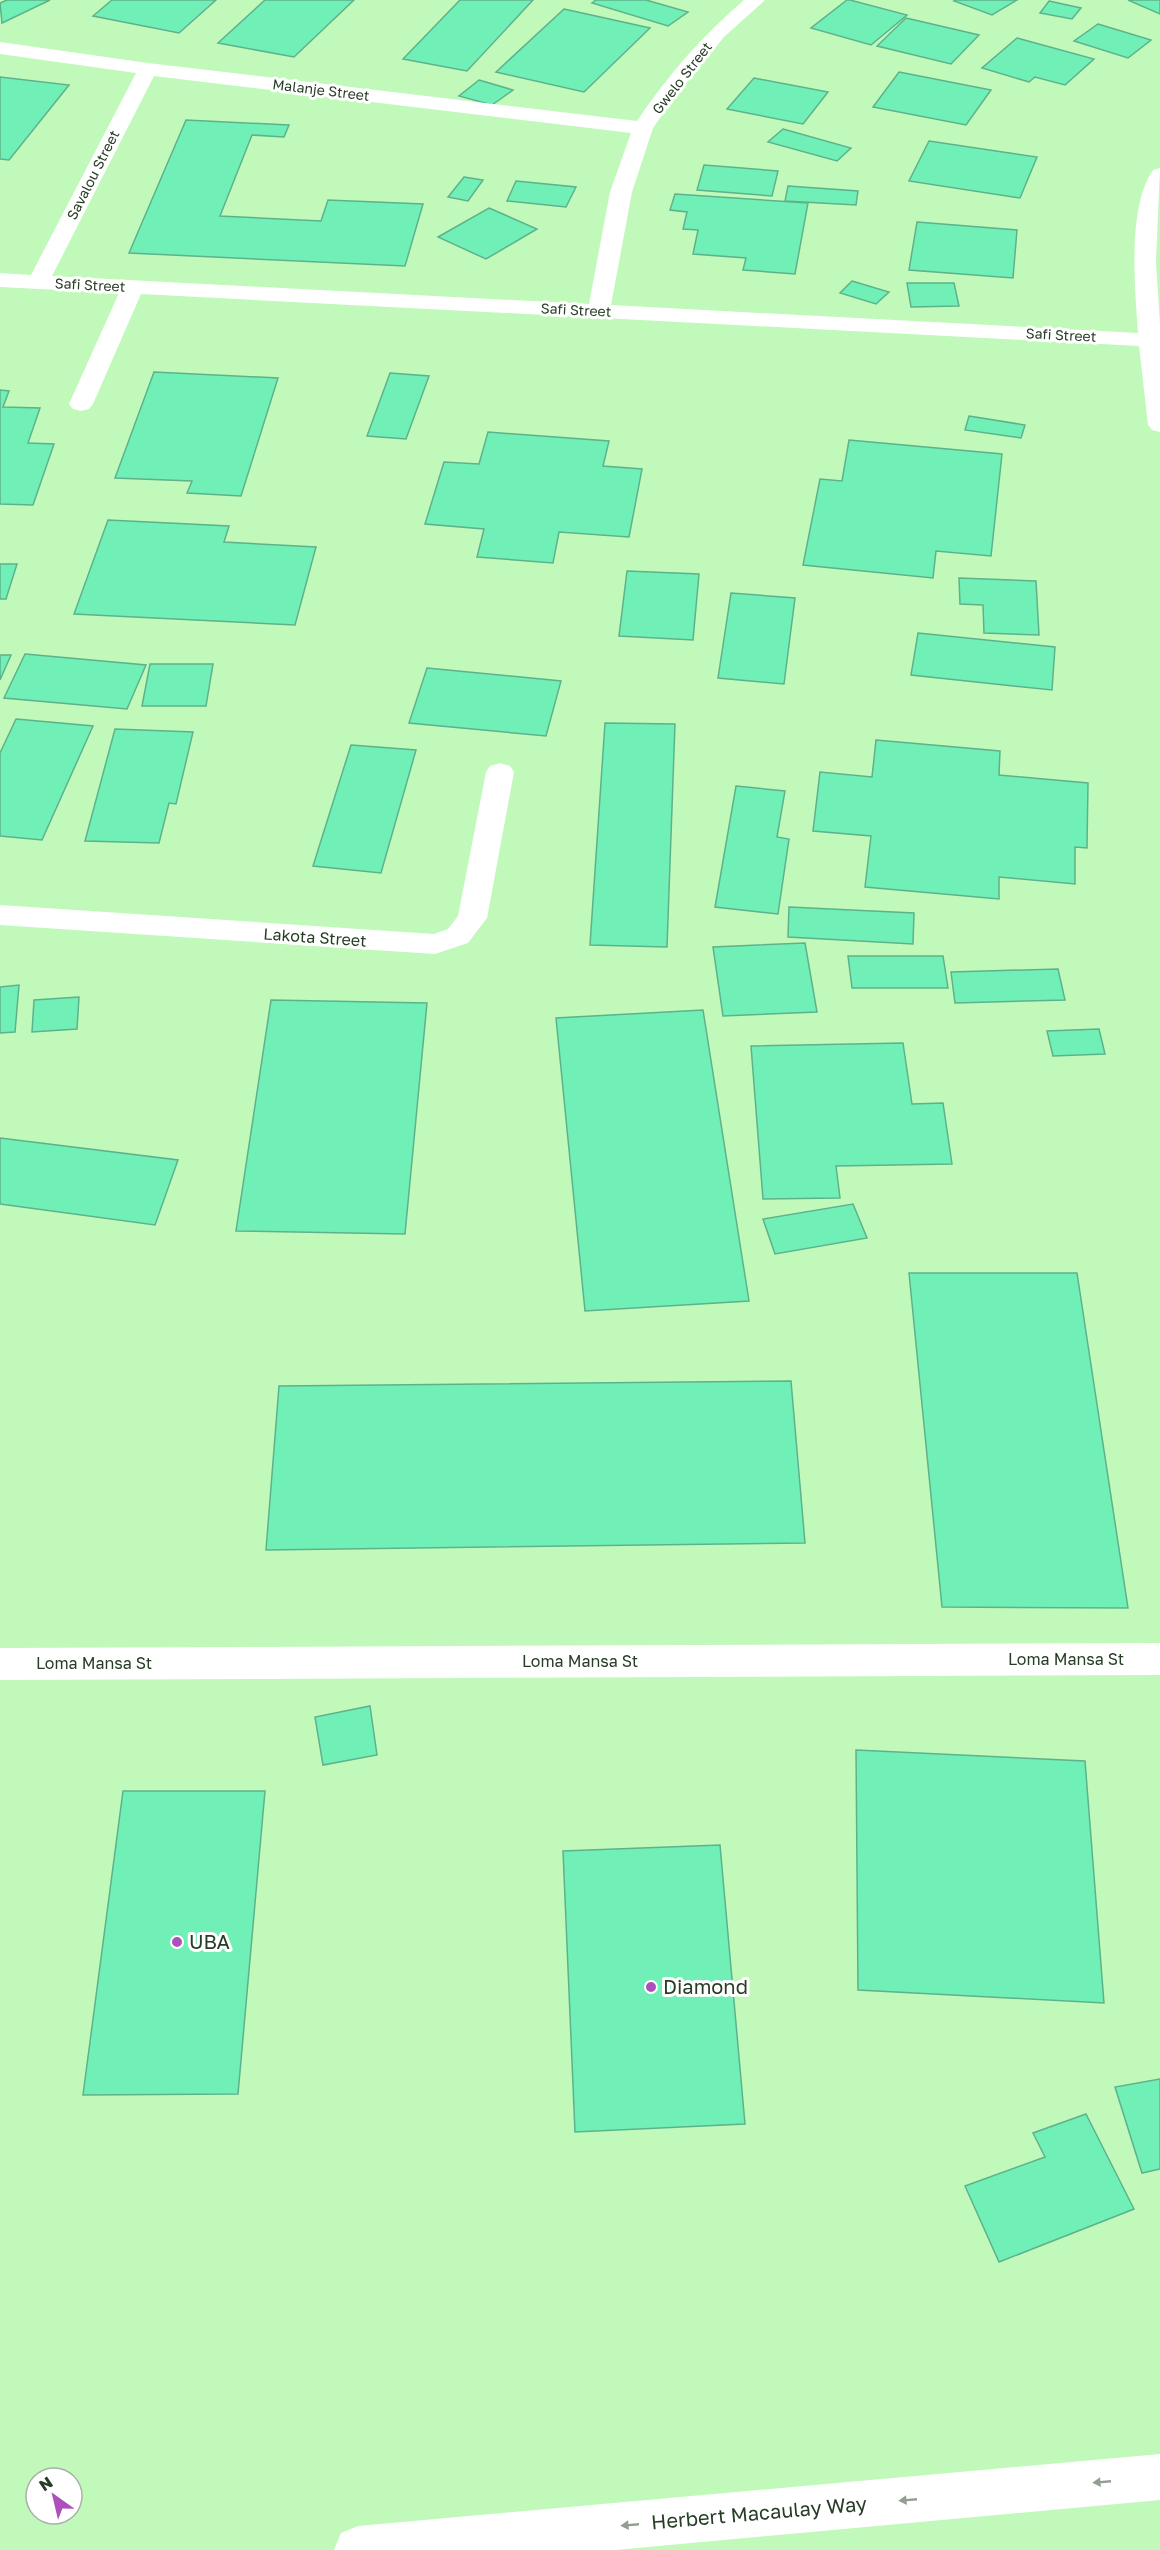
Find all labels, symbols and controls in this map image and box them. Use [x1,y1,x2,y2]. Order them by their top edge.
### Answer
street label: Gwelo Street [648,38,715,117]
street label: Malanje Street [272,75,371,104]
street label: Savalou Street [63,127,122,222]
street label: Safi Street [54,274,126,295]
street label: Safi Street [540,299,612,320]
street label: Safi Street [1025,324,1097,345]
street label: Lakota Street [263,923,367,951]
street label: Loma Mansa St [1008,1649,1124,1669]
street label: Loma Mansa St [522,1651,638,1671]
street label: Loma Mansa St [36,1653,152,1673]
place label: UBA [189,1929,230,1953]
marker: UBA [170,1935,184,1949]
place label: Diamond [663,1974,748,1998]
marker: Diamond [644,1980,658,1994]
north arrow [24,2466,84,2526]
text: N [35,2472,56,2495]
one-way arrow [1092,2477,1111,2487]
street label: Herbert Macaulay Way [650,2491,868,2533]
one-way arrow [898,2495,917,2505]
one-way arrow [620,2520,639,2530]

